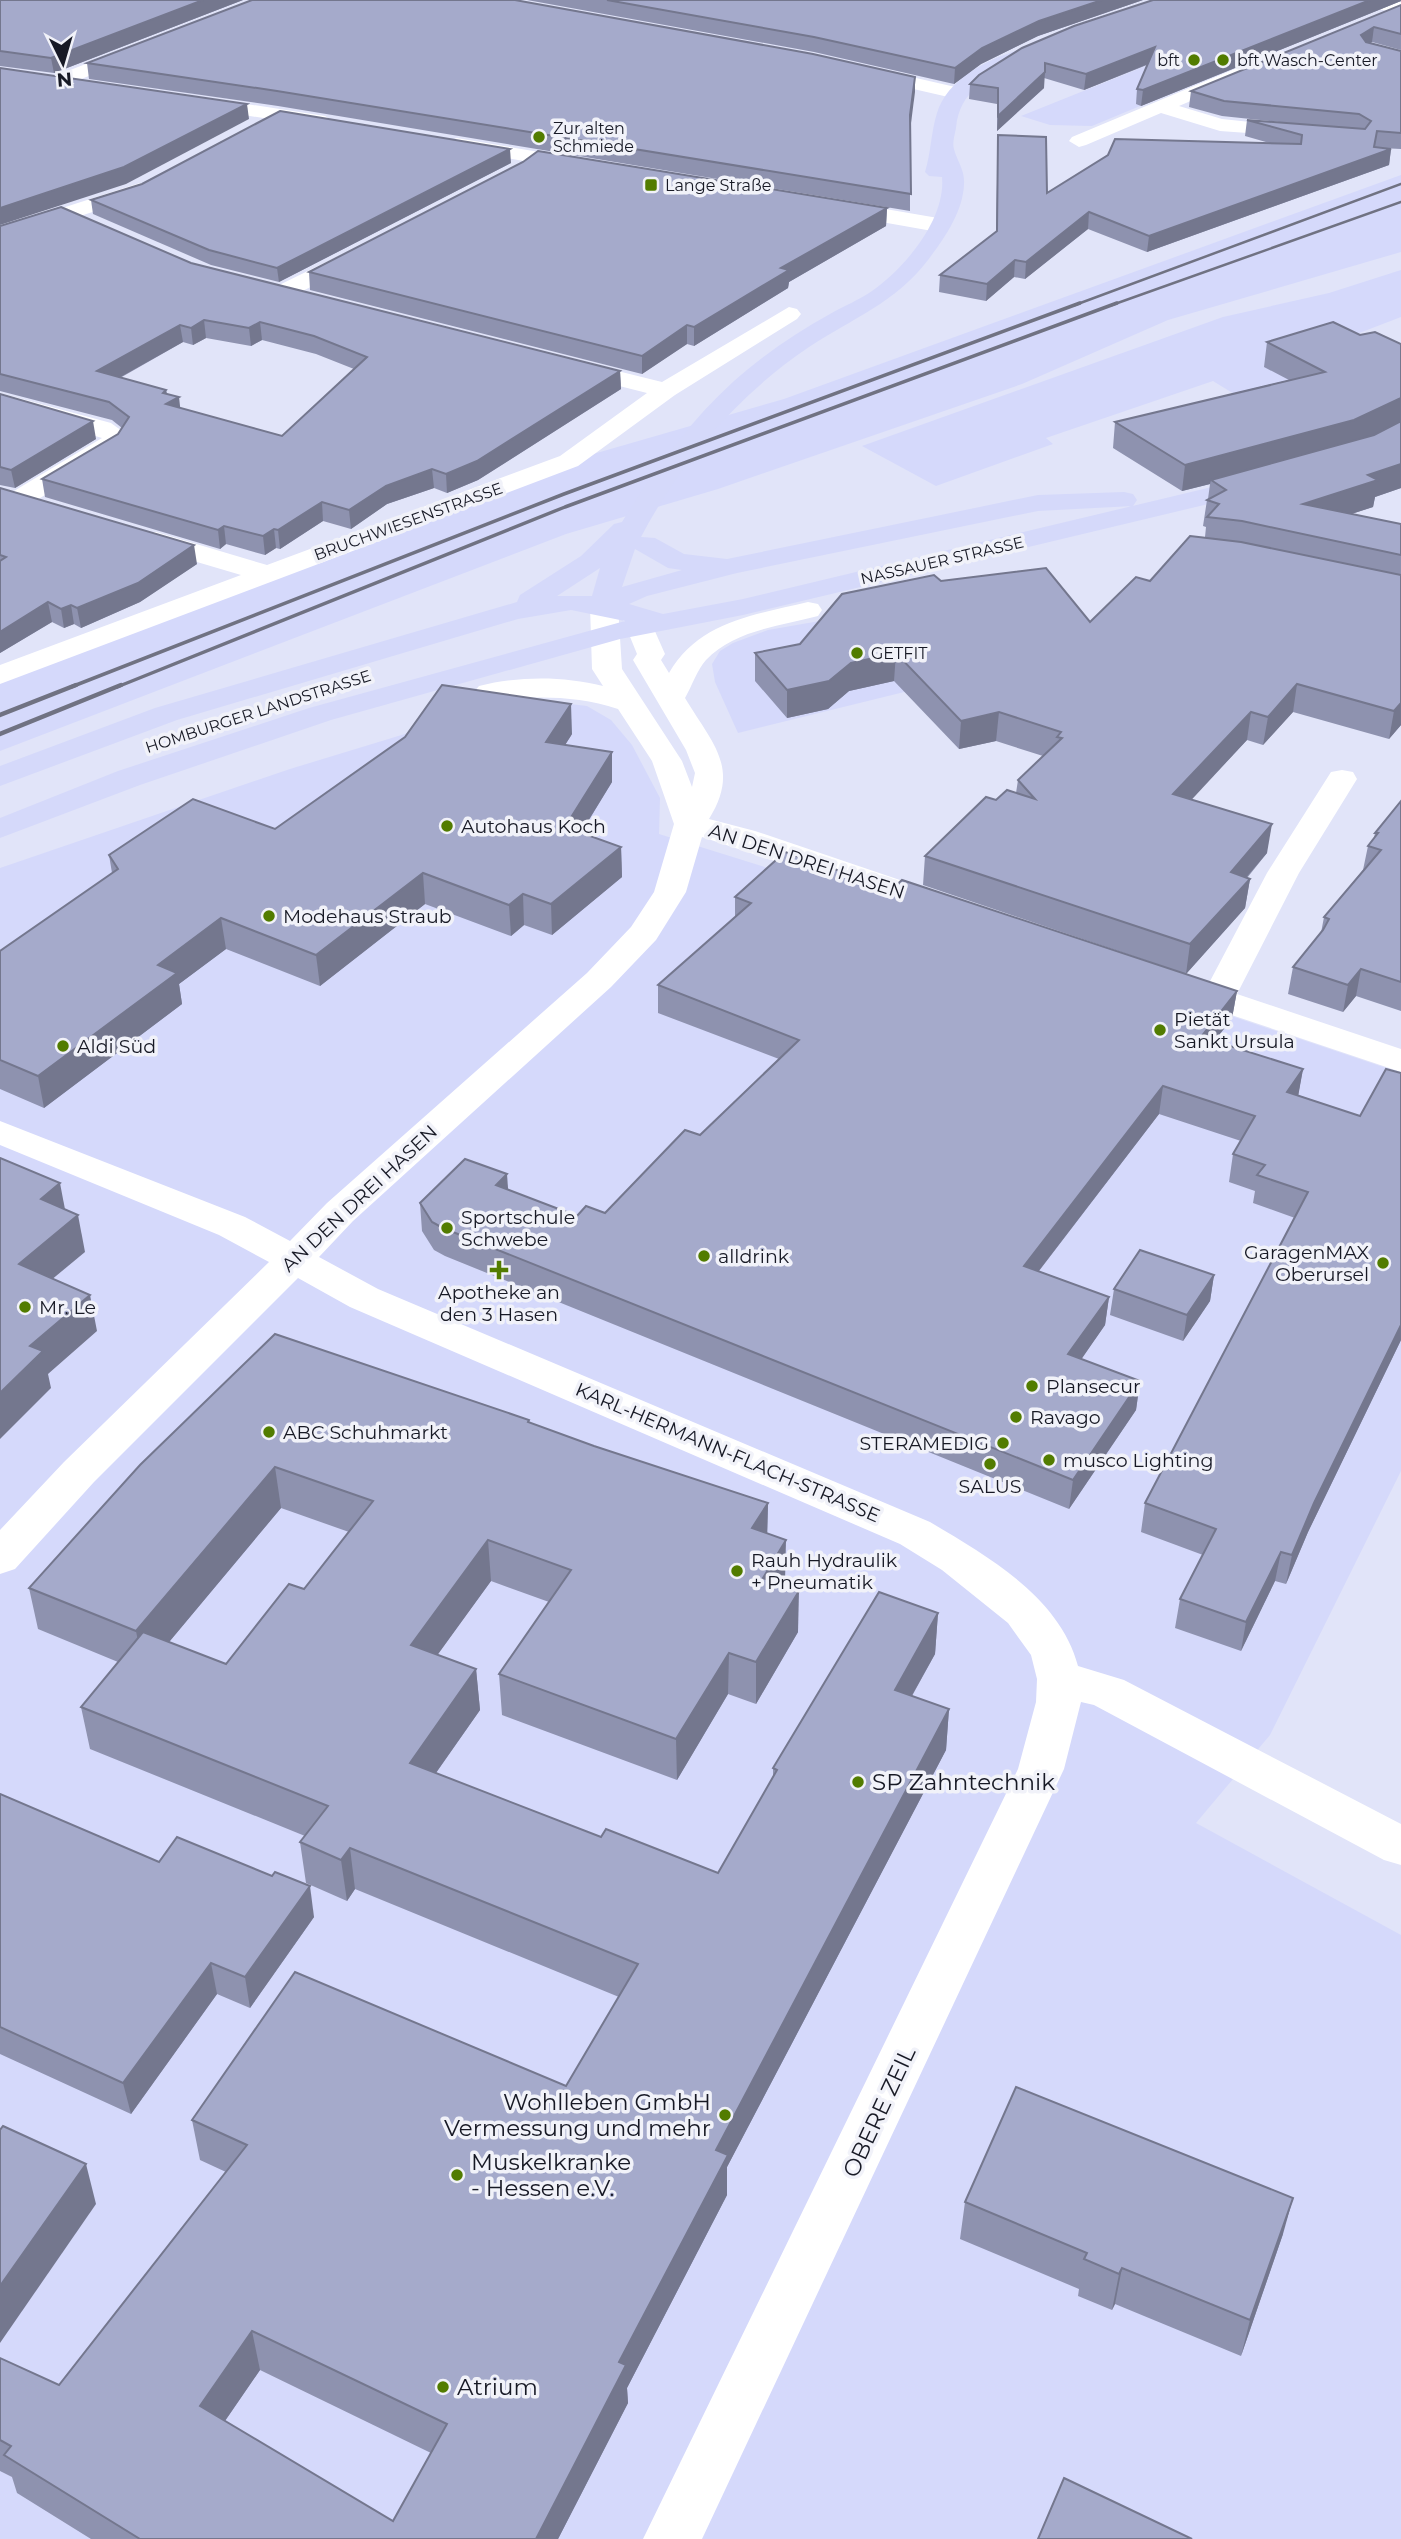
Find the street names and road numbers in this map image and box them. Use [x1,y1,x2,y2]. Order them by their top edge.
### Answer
street label: BRUCHWIESENSTRASSE [311,478,505,564]
street label: NASSAUER STRASSE [859,532,1026,589]
street label: HOMBURGER LANDSTRASSE [143,666,373,757]
street label: AN DEN DREI HASEN [706,819,908,904]
street label: AN DEN DREI HASEN [277,1120,442,1277]
street label: KARL-HERMANN-FLACH-STRASSE [572,1378,884,1527]
street label: OBERE ZEIL [837,2042,922,2182]

